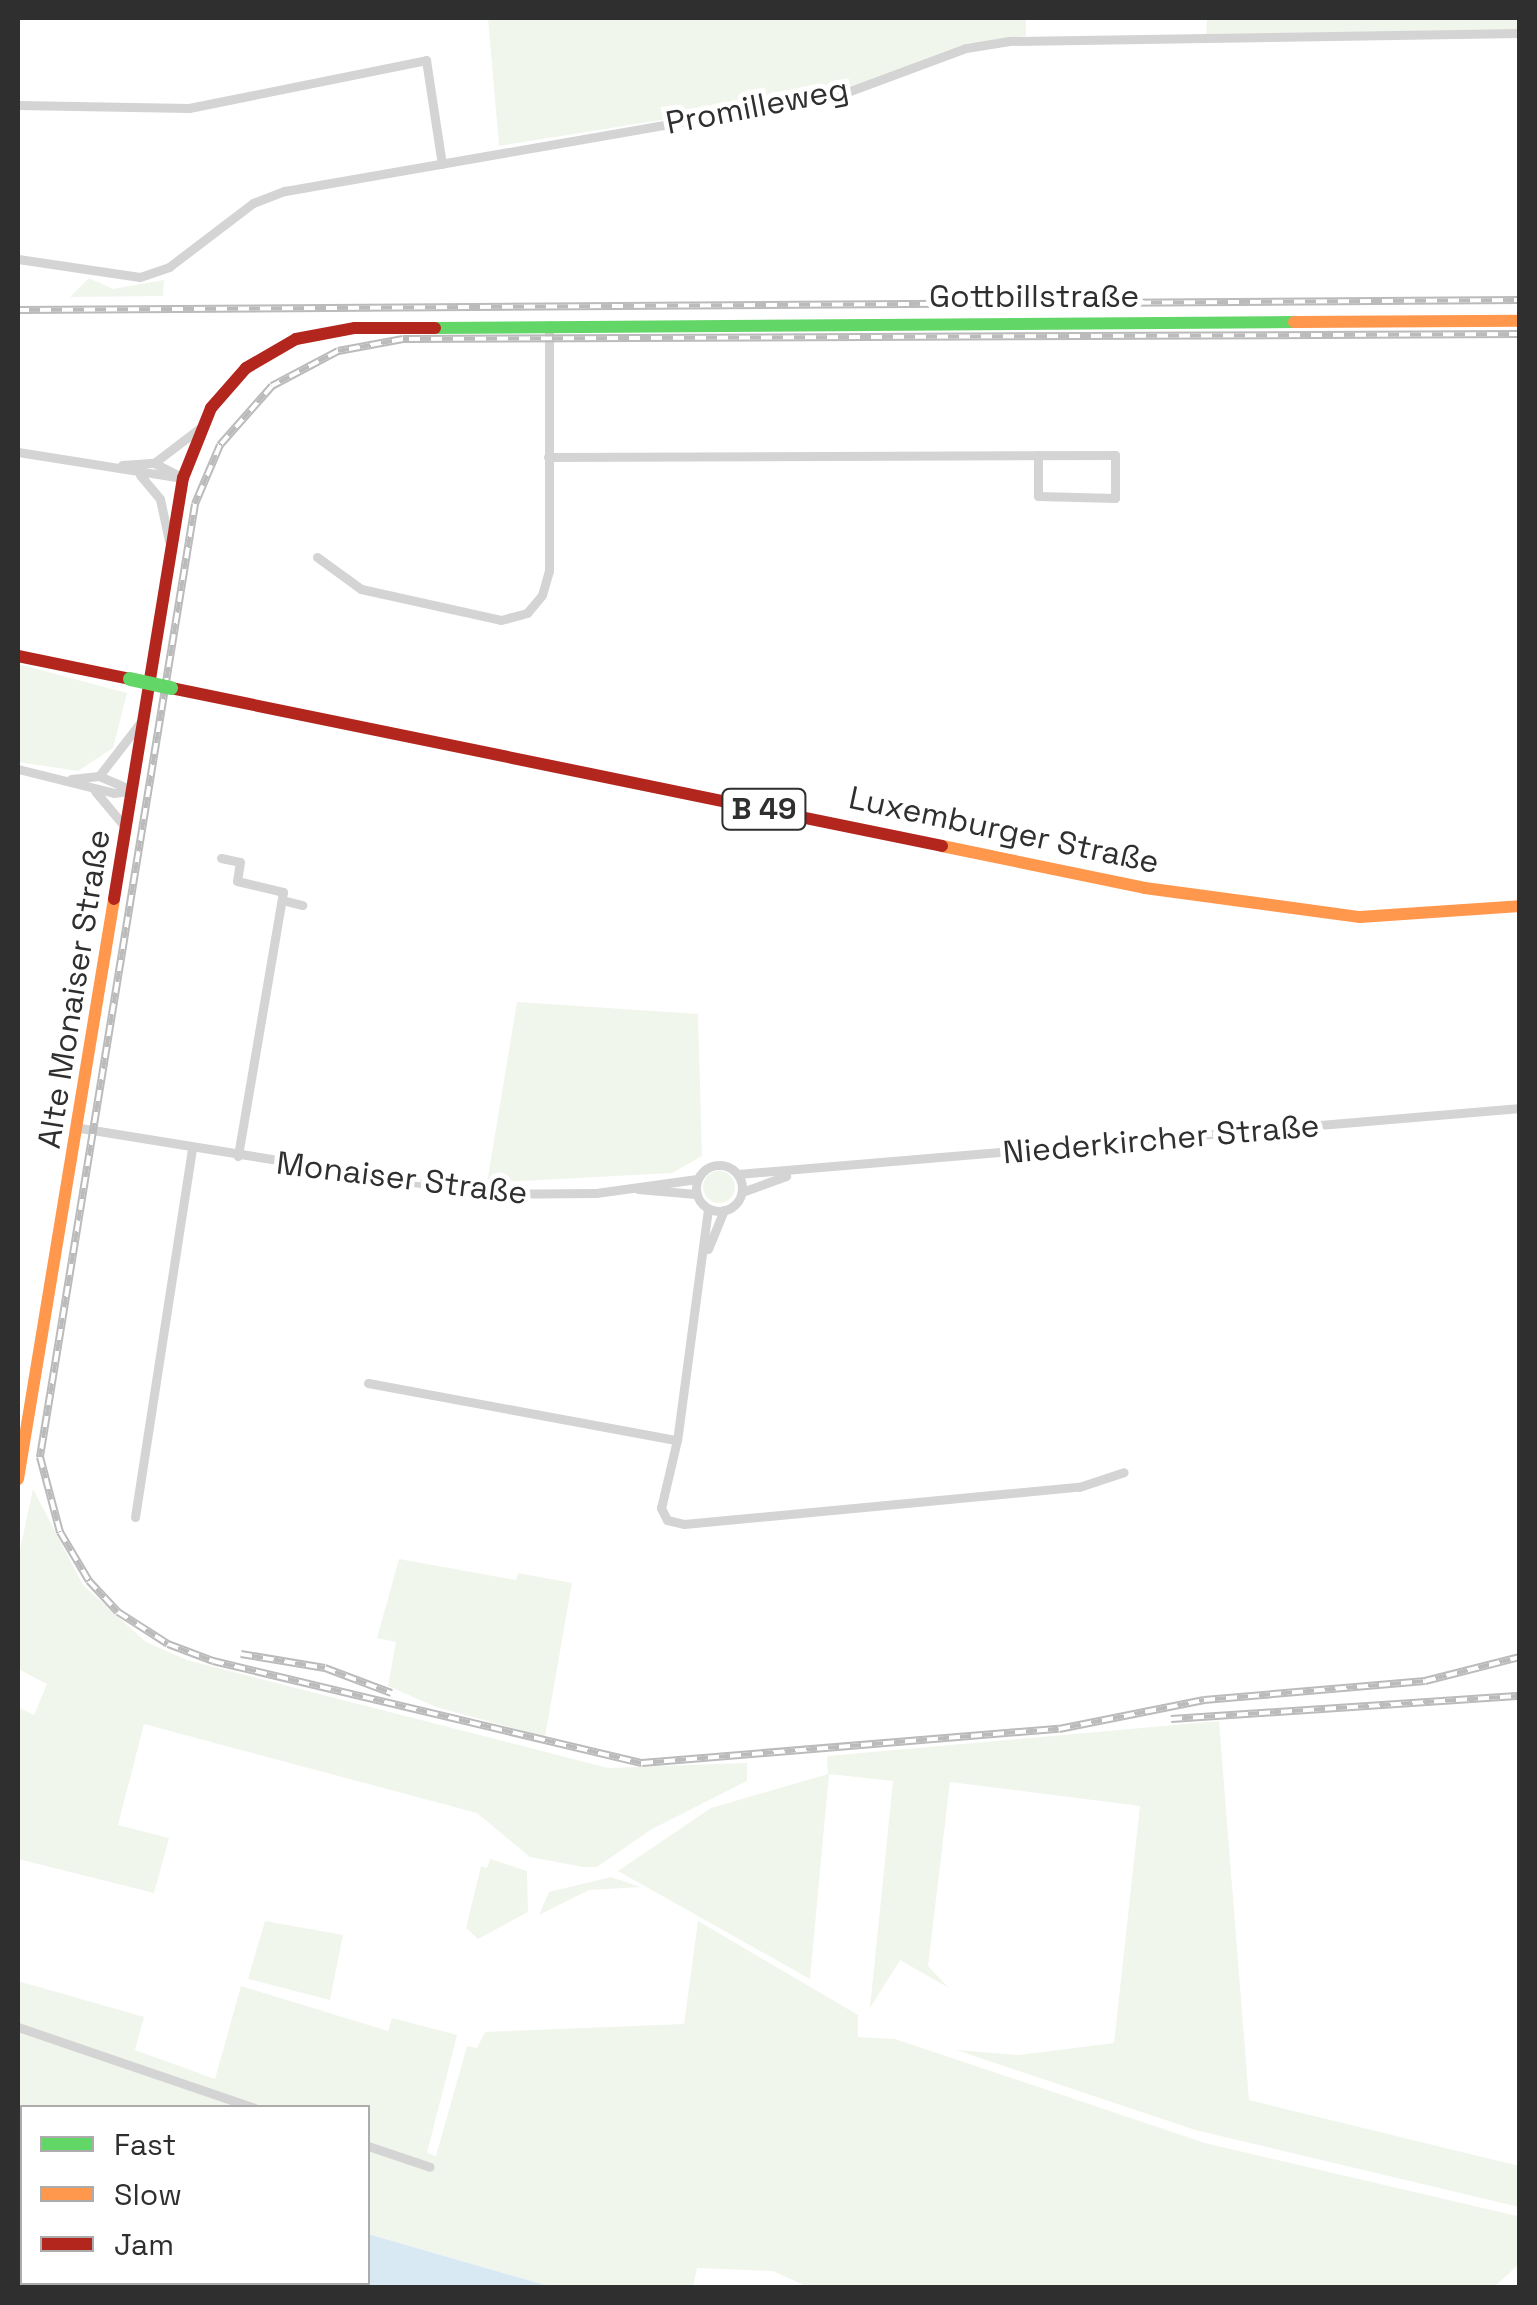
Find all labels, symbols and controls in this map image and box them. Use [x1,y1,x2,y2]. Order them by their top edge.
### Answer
street label: Promilleweg [663,70,851,142]
street label: Gottbillstraße [929,277,1139,315]
street label: Luxemburger Straße [845,778,1163,882]
road number: B 49 [719,784,809,834]
street label: Alte Monaiser Straße [30,827,118,1151]
street label: Niederkircher Straße [1001,1106,1321,1172]
street label: Monaiser Straße [274,1144,530,1212]
legend [20,2105,370,2285]
text: Fast [114,2125,176,2164]
text: Slow [114,2175,182,2214]
text: Jam [114,2225,174,2264]

